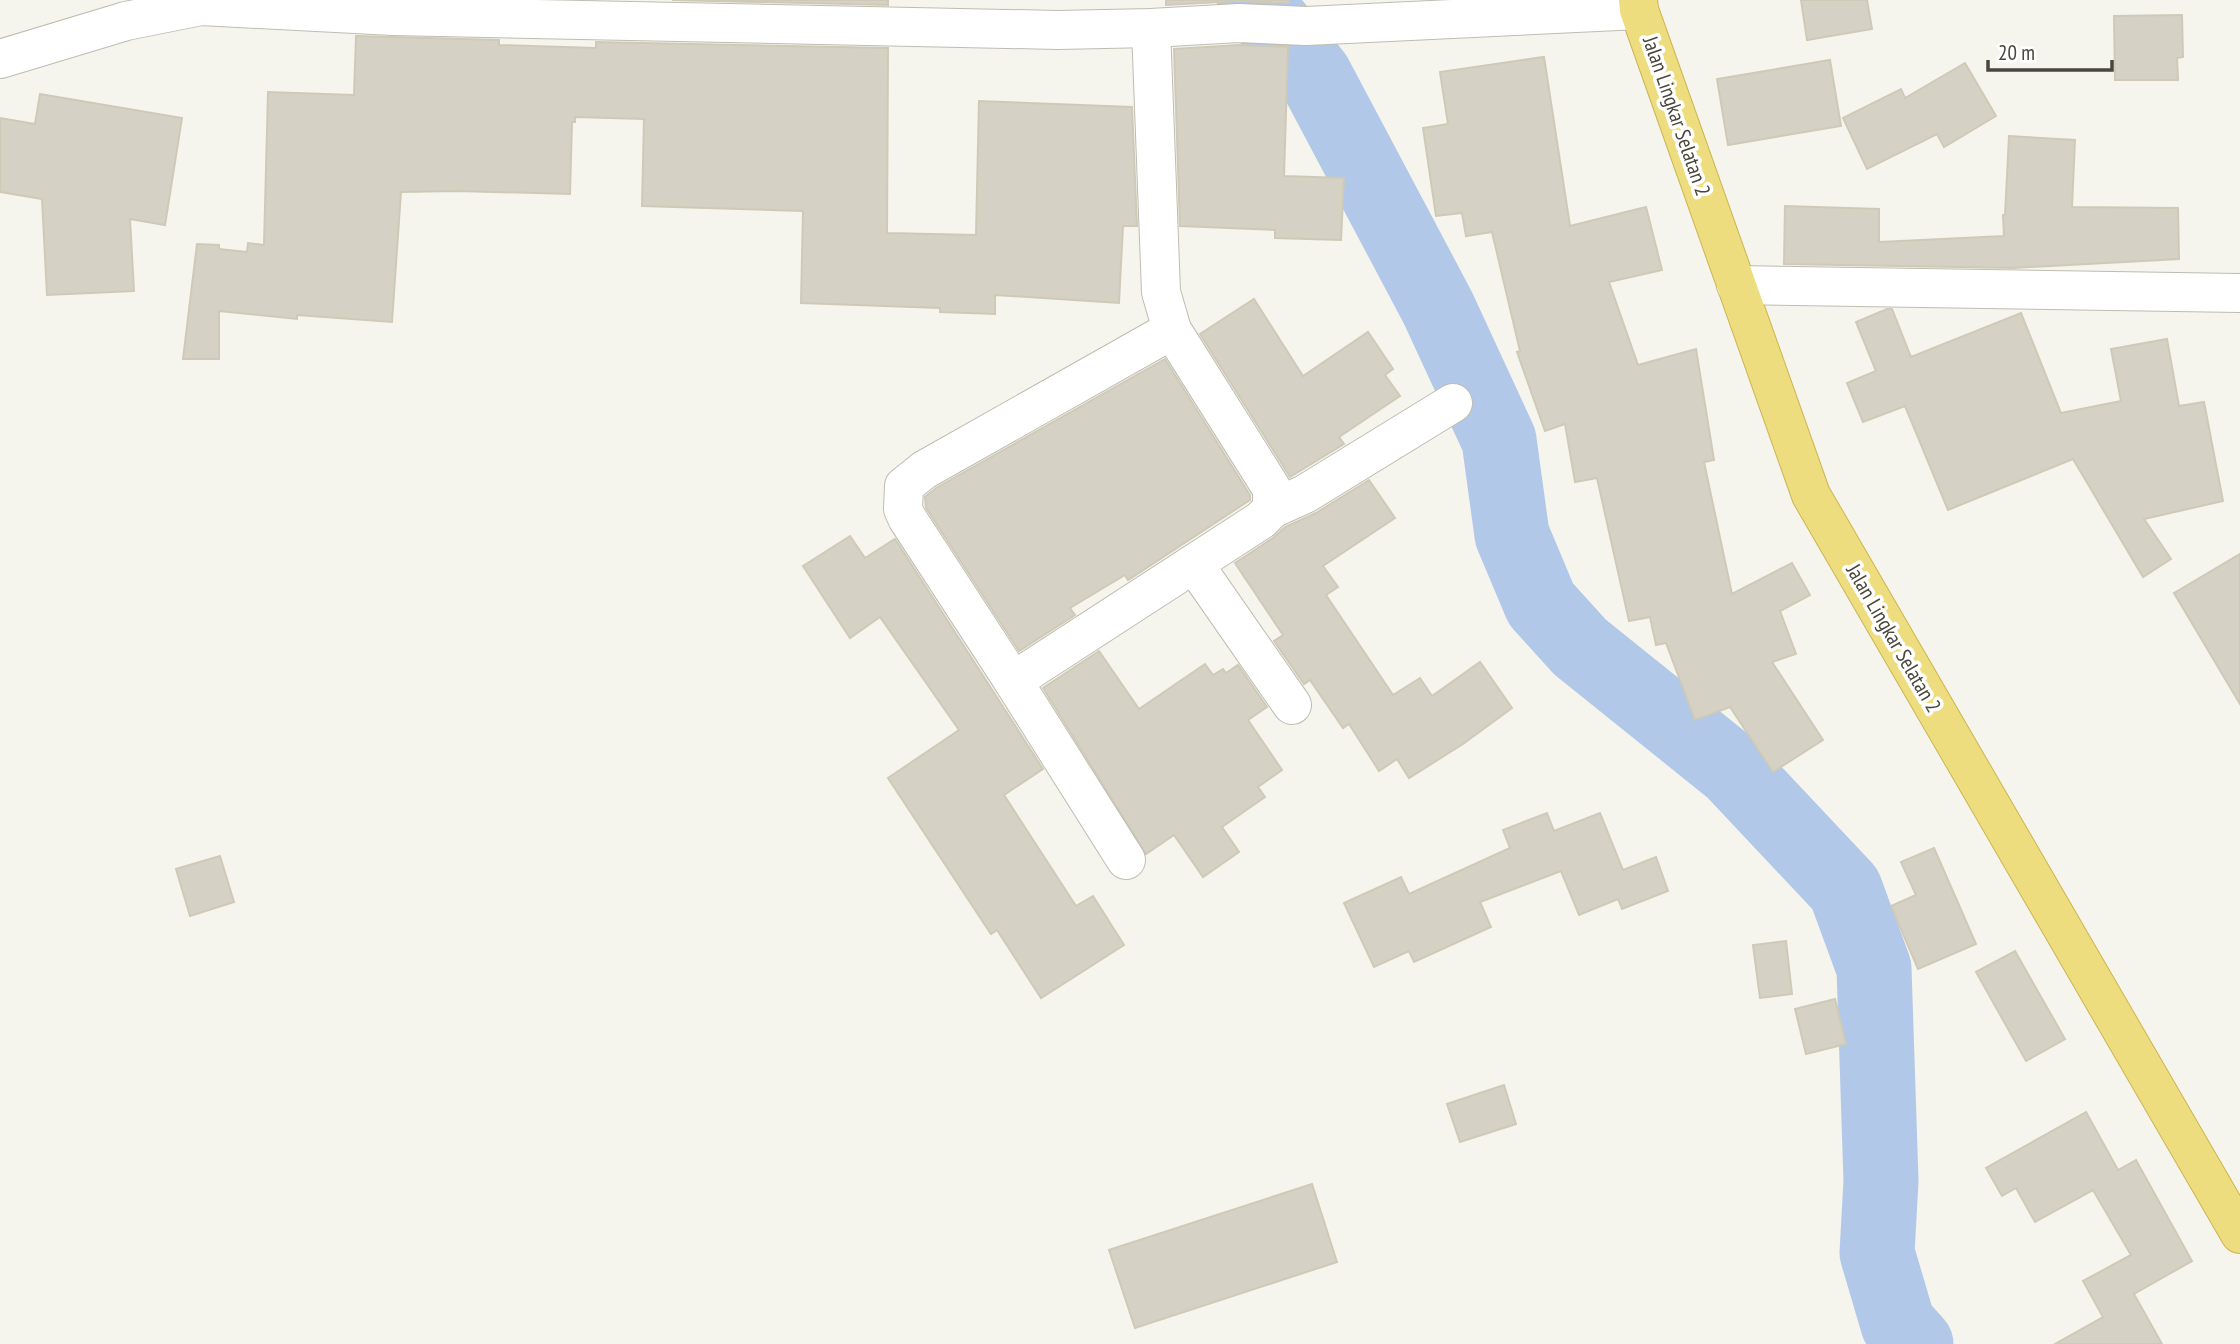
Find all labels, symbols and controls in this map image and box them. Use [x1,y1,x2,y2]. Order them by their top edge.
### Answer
scale bar [1988,28,2112,72]
street label: Jalan Lingkar Selatan 2 [1637,32,1717,199]
text: 20 m [1998,39,2035,66]
street label: Jalan Lingkar Selatan 2 [1840,558,1947,717]

